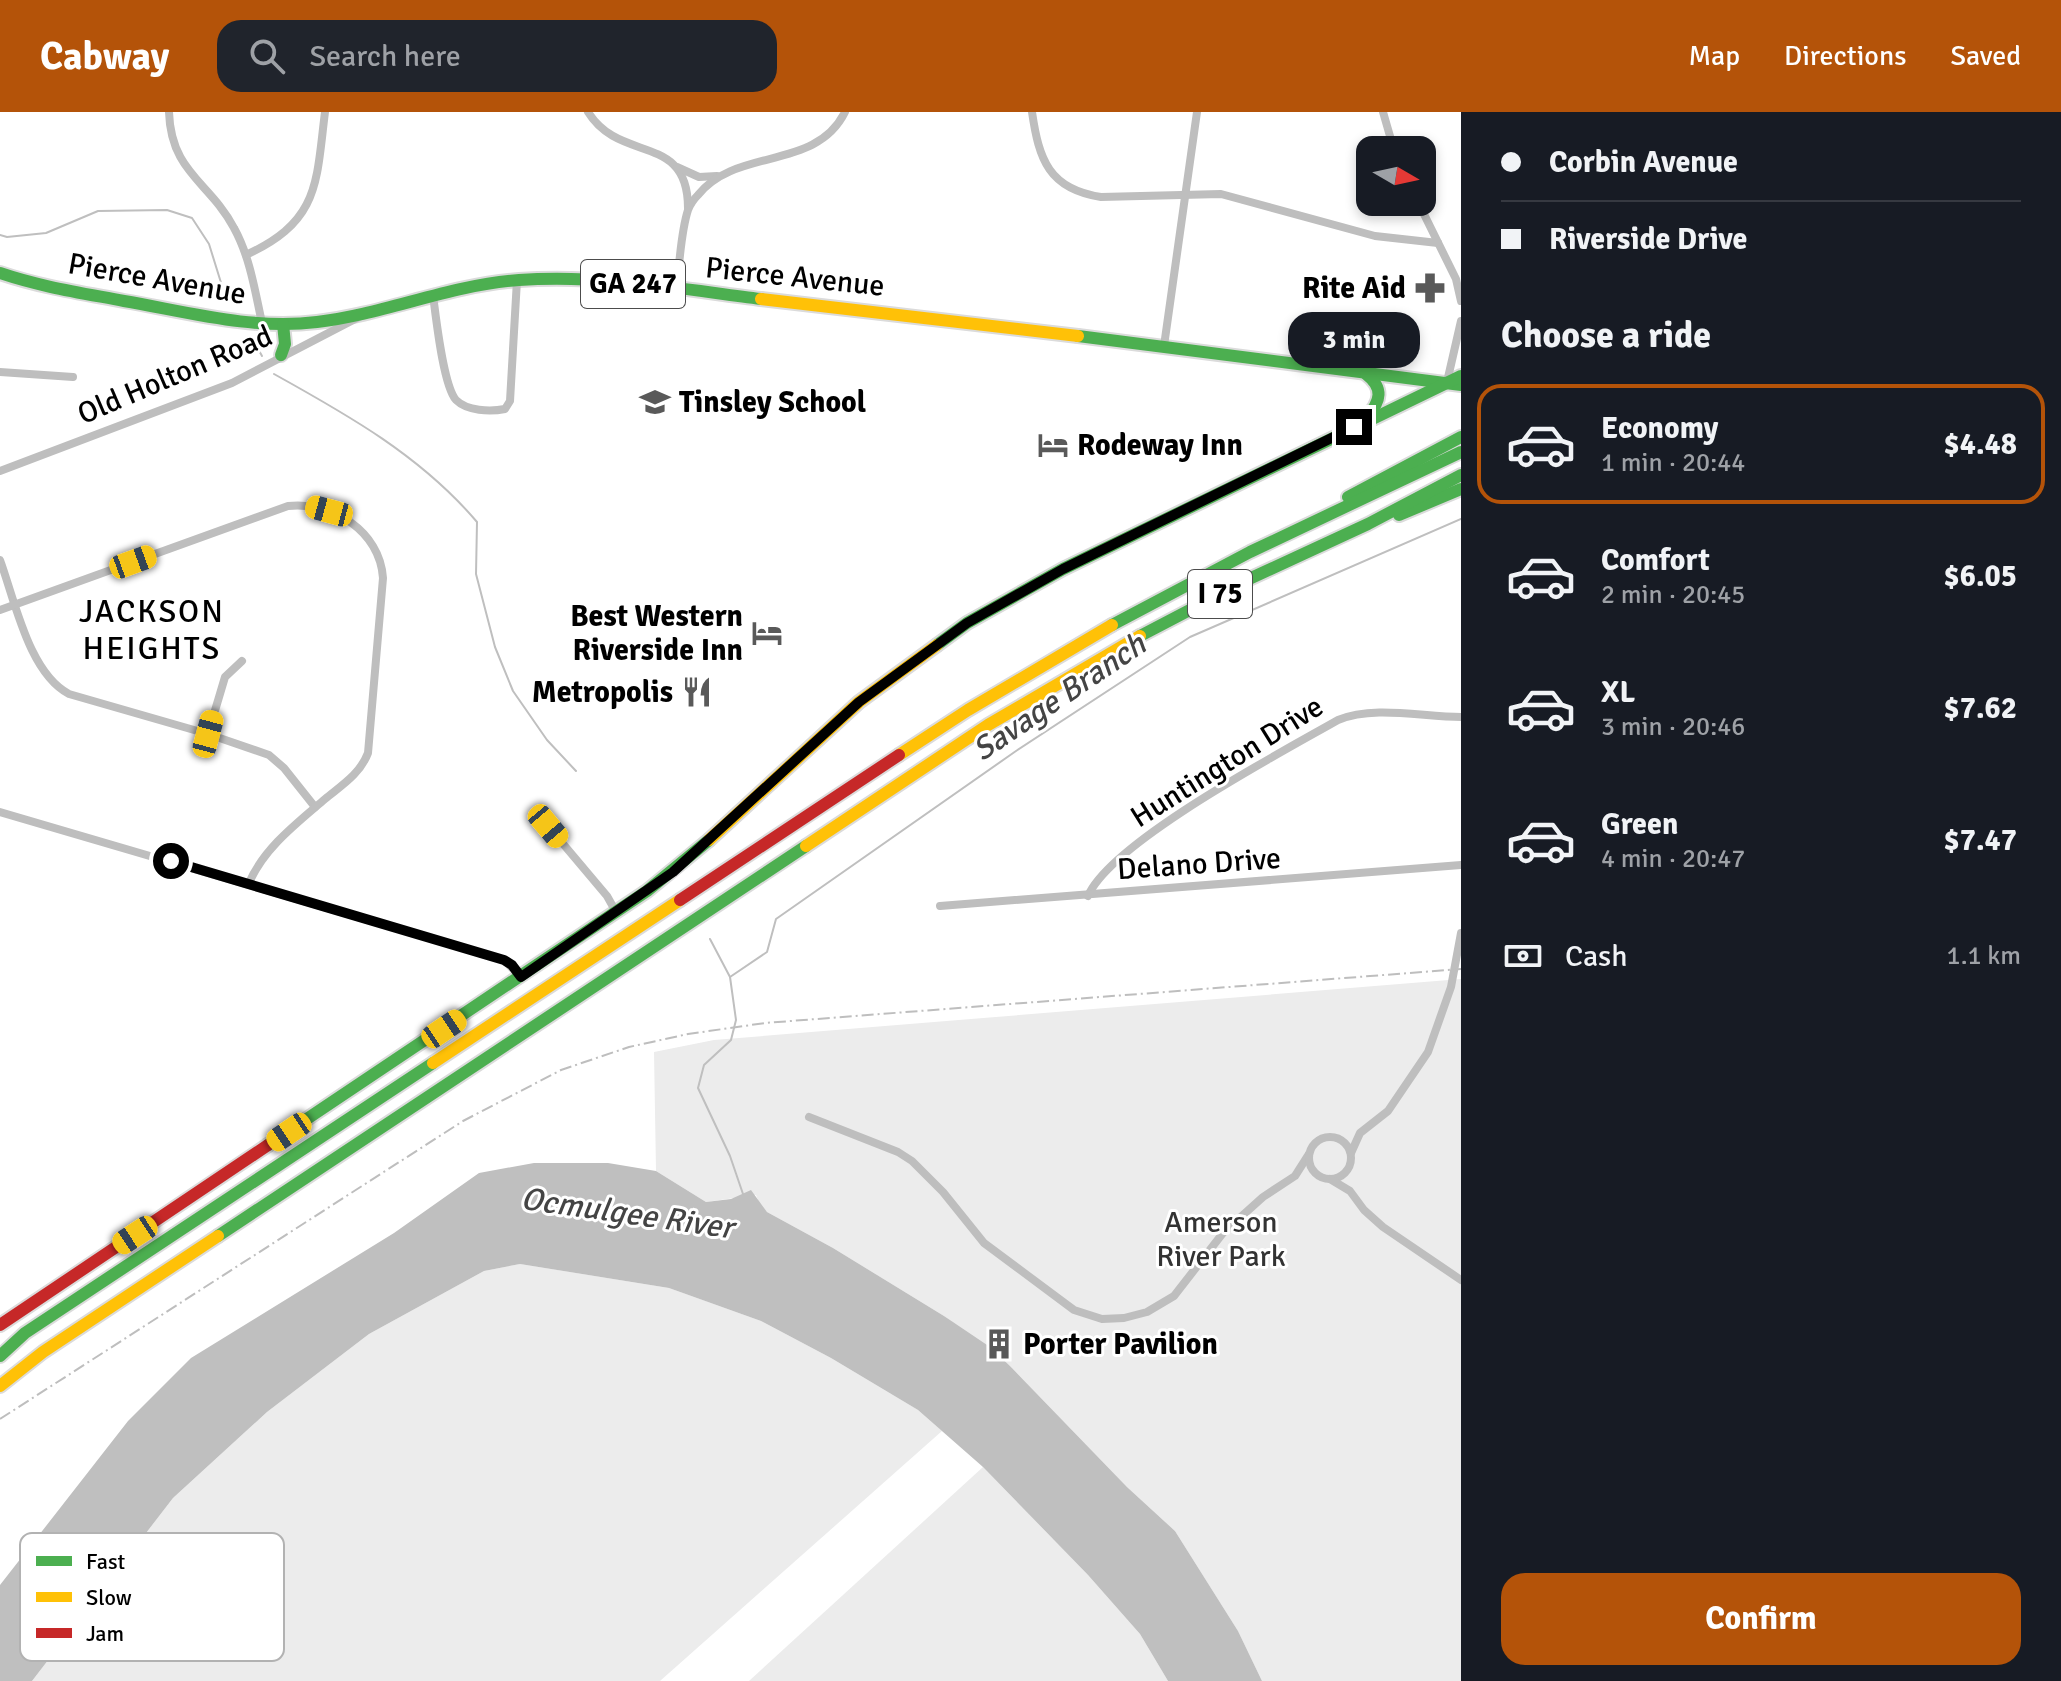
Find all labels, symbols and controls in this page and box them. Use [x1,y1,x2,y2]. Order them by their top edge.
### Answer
search box [217,20,777,92]
text: Cabway [40,33,169,80]
icon: search [245,34,289,78]
text: Search here [309,38,461,75]
text: Map [1688,39,1740,73]
text: Directions [1784,39,1906,73]
text: Saved [1950,39,2021,73]
north arrow [1356,136,1436,216]
map controls [1356,136,1436,216]
text: Corbin Avenue [1549,144,1738,181]
text: Riverside Drive [1549,221,1747,258]
street label: Pierce Avenue [65,245,249,313]
street label: Pierce Avenue [704,249,886,305]
road number: GA 247 [581,260,685,308]
place label: Rite Aid [1302,270,1406,307]
pharmacy icon: Rite Aid [1413,271,1447,305]
callout: 3 min [1288,311,1420,367]
text: Choose a ride [1501,313,1711,358]
street label: Old Holton Road [72,317,278,433]
text: 3 min [1323,324,1385,356]
place label: Tinsley School [679,384,866,421]
school or university icon: Tinsley School [638,385,672,419]
icon: car [1505,408,1577,480]
route end [1336,409,1372,445]
text: Economy [1601,410,1718,447]
text: $4.48 [1944,426,2017,463]
place label: Rodeway Inn [1077,427,1243,464]
hotel icon: Rodeway Inn [1036,428,1070,462]
text: 1 min · 20:44 [1601,447,1745,479]
car [303,493,355,529]
icon: car [1505,540,1577,612]
text: Comfort [1601,542,1710,579]
car [106,543,160,581]
text: $6.05 [1944,558,2017,595]
road number: I 75 [1188,570,1252,618]
text: 2 min · 20:45 [1601,579,1745,611]
district label: JACKSON HEIGHTS [79,592,225,668]
place label: Best Western Riverside Inn [570,598,743,669]
hotel icon: Best Western Riverside Inn [750,616,784,650]
water label: Savage Branch [965,624,1154,769]
icon: car [1505,672,1577,744]
place label: Metropolis [532,674,673,711]
text: XL [1601,674,1635,711]
restaurant icon: Metropolis [680,675,714,709]
street label: Huntington Drive [1124,688,1330,836]
text: $7.62 [1944,690,2017,727]
car [190,708,226,760]
text: 3 min · 20:46 [1601,711,1745,743]
car [523,800,573,852]
icon: car [1505,804,1577,876]
text: Green [1601,806,1678,843]
text: $7.47 [1944,822,2017,859]
street label: Delano Drive [1116,840,1282,888]
route start [153,843,189,879]
text: 4 min · 20:47 [1601,843,1745,875]
icon: cash [1501,934,1545,978]
text: Cash [1565,938,1628,975]
text: 1.1 km [1947,940,2021,972]
car [417,1006,471,1052]
car [262,1109,316,1155]
water label: Ocmulgee River [518,1179,740,1248]
park label: Amerson River Park [1156,1204,1286,1275]
car [108,1212,162,1258]
place label: Porter Pavilion [1023,1326,1218,1363]
building icon: Porter Pavilion [982,1327,1016,1361]
legend [20,1533,284,1661]
text: Fast [86,1548,126,1575]
button: Confirm [1501,1573,2021,1665]
text: Slow [86,1584,132,1611]
text: Jam [86,1620,124,1647]

